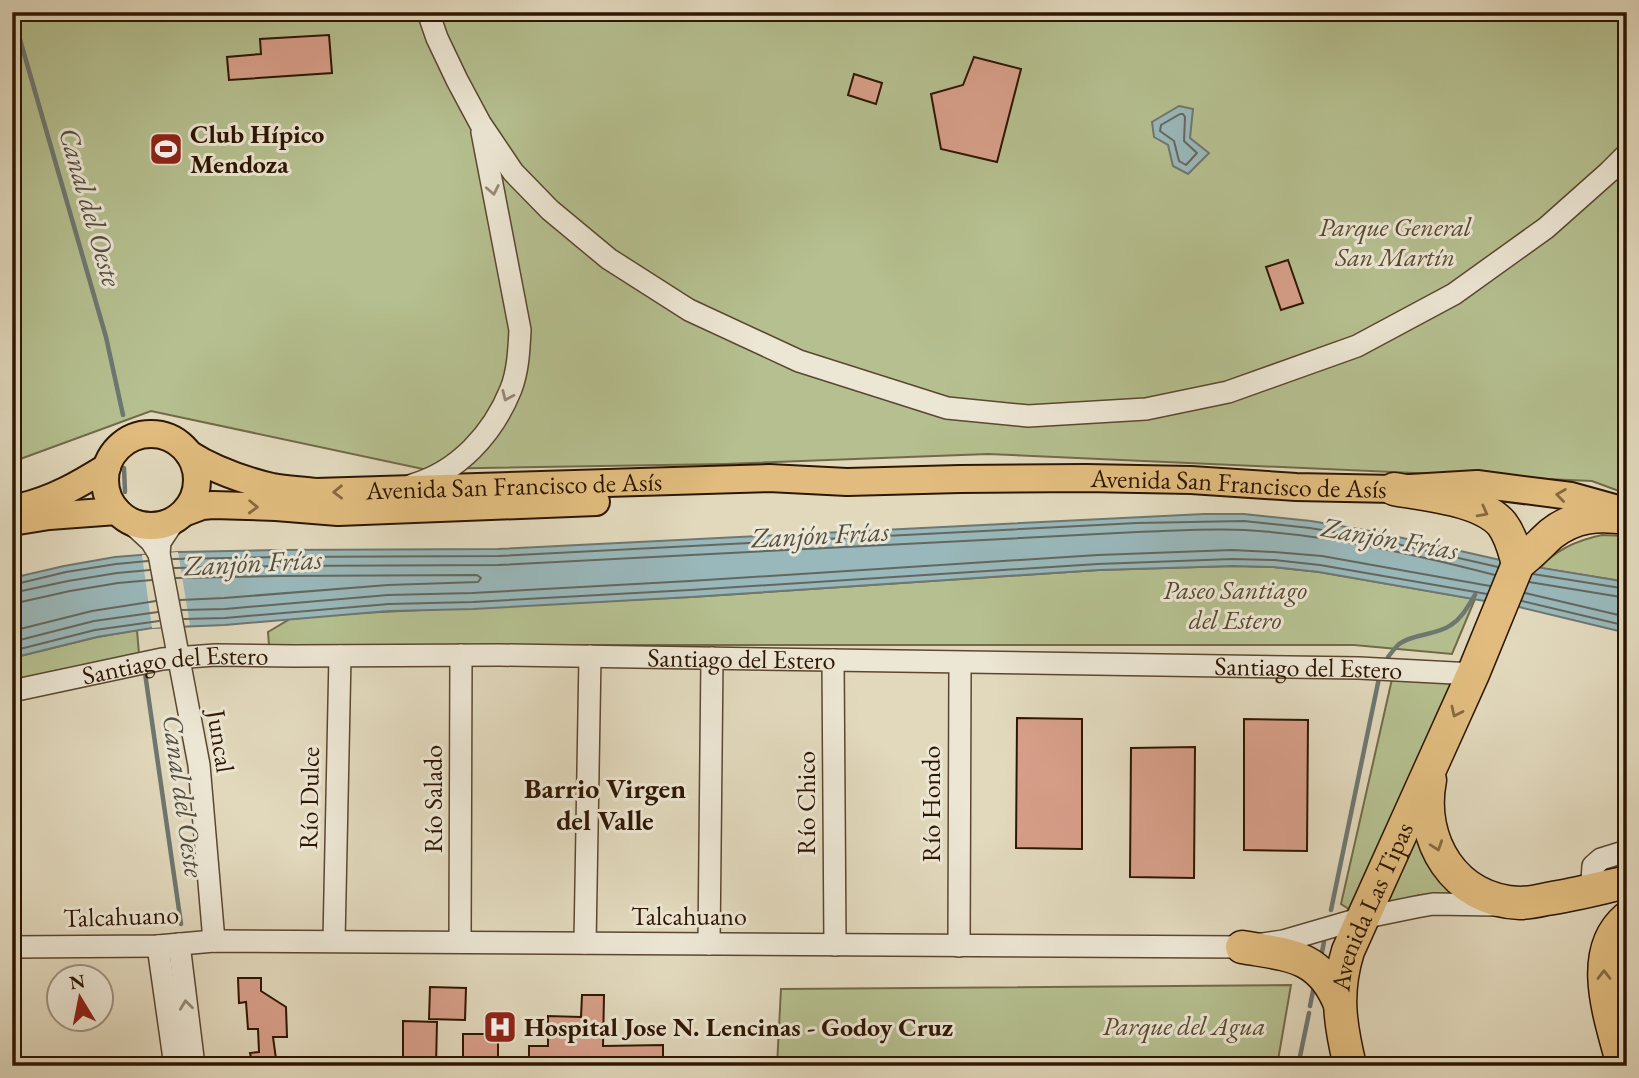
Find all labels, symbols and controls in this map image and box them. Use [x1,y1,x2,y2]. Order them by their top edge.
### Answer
place label: Club Hípico Mendoza [190,117,324,181]
water label: Canal del Oeste [51,123,131,291]
sports icon: Club Hípico Mendoza [147,130,185,168]
one-way arrow [485,184,500,196]
park label: Parque General San Martín [1319,210,1472,274]
one-way arrow [501,389,515,402]
street label: Avenida San Francisco de Asís [1089,461,1387,506]
street label: Avenida San Francisco de Asís [364,464,663,507]
one-way arrow [332,484,342,500]
one-way arrow [1555,487,1567,502]
one-way arrow [248,499,259,514]
one-way arrow [1476,504,1489,517]
water label: Zanjón Frías [1318,508,1461,568]
water label: Zanjón Frías [749,512,890,556]
water label: Zanjón Frías [182,540,323,584]
park label: Paseo Santiago del Estero [1163,573,1307,637]
street label: Santiago del Estero [79,638,269,693]
street label: Santiago del Estero [647,640,836,677]
street label: Santiago del Estero [1214,649,1403,687]
street label: Juncal [199,705,243,775]
one-way arrow [1450,705,1464,717]
water label: Canal del Oeste [155,712,213,880]
street label: Río Salado [416,745,450,853]
street label: Río Dulce [291,746,327,850]
street label: Río Hondo [914,746,948,862]
street label: Río Chico [789,751,823,855]
district label: Barrio Virgen del Valle [524,770,686,838]
street label: Avenida Las Tipas [1323,817,1421,994]
one-way arrow [1429,839,1443,851]
street label: Talcahuano [62,897,180,935]
street label: Talcahuano [631,899,747,933]
north arrow [46,962,116,1032]
text: N [67,968,87,995]
one-way arrow [1596,969,1612,980]
one-way arrow [179,999,194,1011]
hospital icon: Hospital Jose N. Lencinas - Godoy Cruz [481,1008,519,1046]
park label: Parque del Agua [1103,1009,1265,1044]
place label: Hospital Jose N. Lencinas - Godoy Cruz [524,1010,953,1044]

